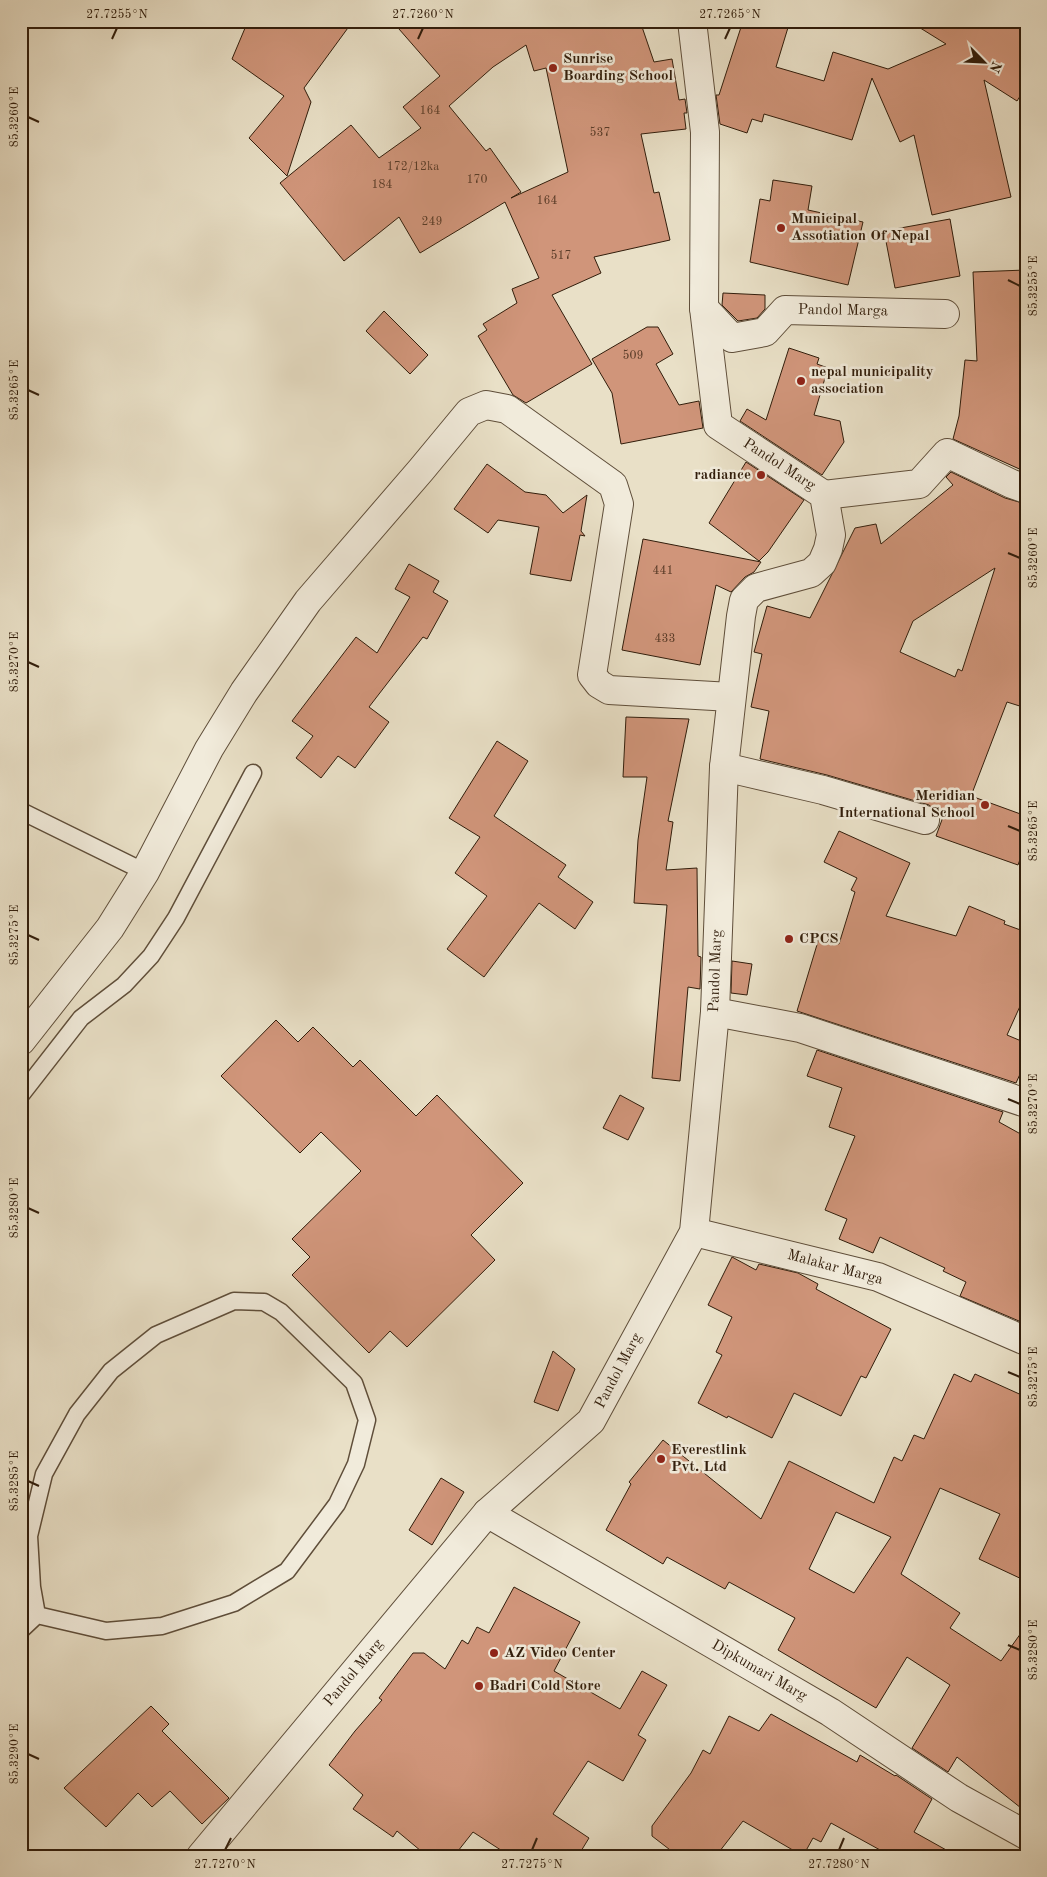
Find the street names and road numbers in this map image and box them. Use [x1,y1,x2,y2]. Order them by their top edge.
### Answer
street label: Pandol Marga [798,303,889,319]
street label: Pandol Marg [740,436,818,494]
street label: Pandol Marg [707,929,725,1013]
street label: Malakar Marga [785,1248,885,1288]
street label: Pandol Marg [593,1331,645,1411]
street label: Pandol Marg [322,1636,386,1710]
street label: Dipkumari Marg [709,1638,809,1704]

